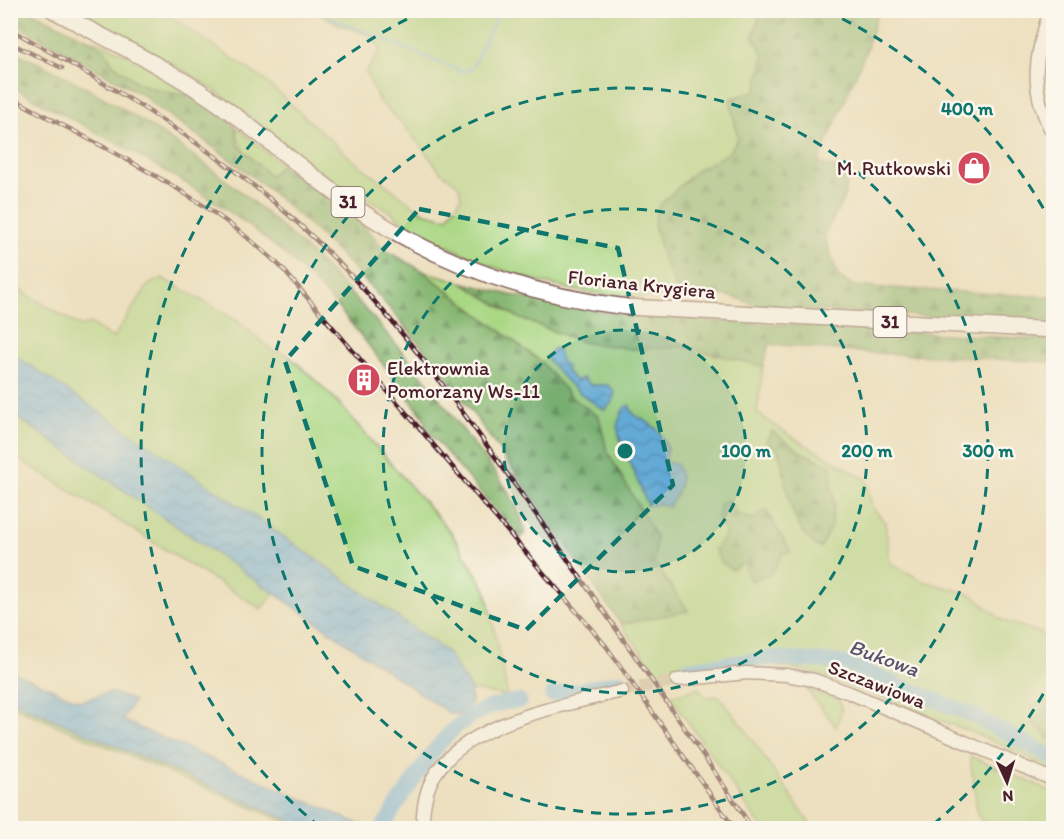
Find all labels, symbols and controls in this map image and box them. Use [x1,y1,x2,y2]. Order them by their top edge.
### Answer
text: 400 m [941,98,994,120]
shop icon: M. Rutkowski [956,150,992,186]
place label: M. Rutkowski [837,156,951,180]
road number: 31 [332,187,364,217]
street label: Floriana Krygiera [567,264,718,304]
road number: 31 [874,307,906,337]
place label: Elektrownia Pomorzany Ws-11 [387,356,540,403]
building icon: Elektrownia Pomorzany Ws-11 [346,362,382,398]
text: 100 m [721,440,772,462]
text: 200 m [842,440,893,462]
text: 300 m [962,440,1014,462]
centre of rings [615,441,635,461]
water label: Bukowa [846,633,922,682]
street label: Szczawiowa [825,654,930,714]
north arrow [977,752,1037,812]
text: N [1002,787,1014,806]

